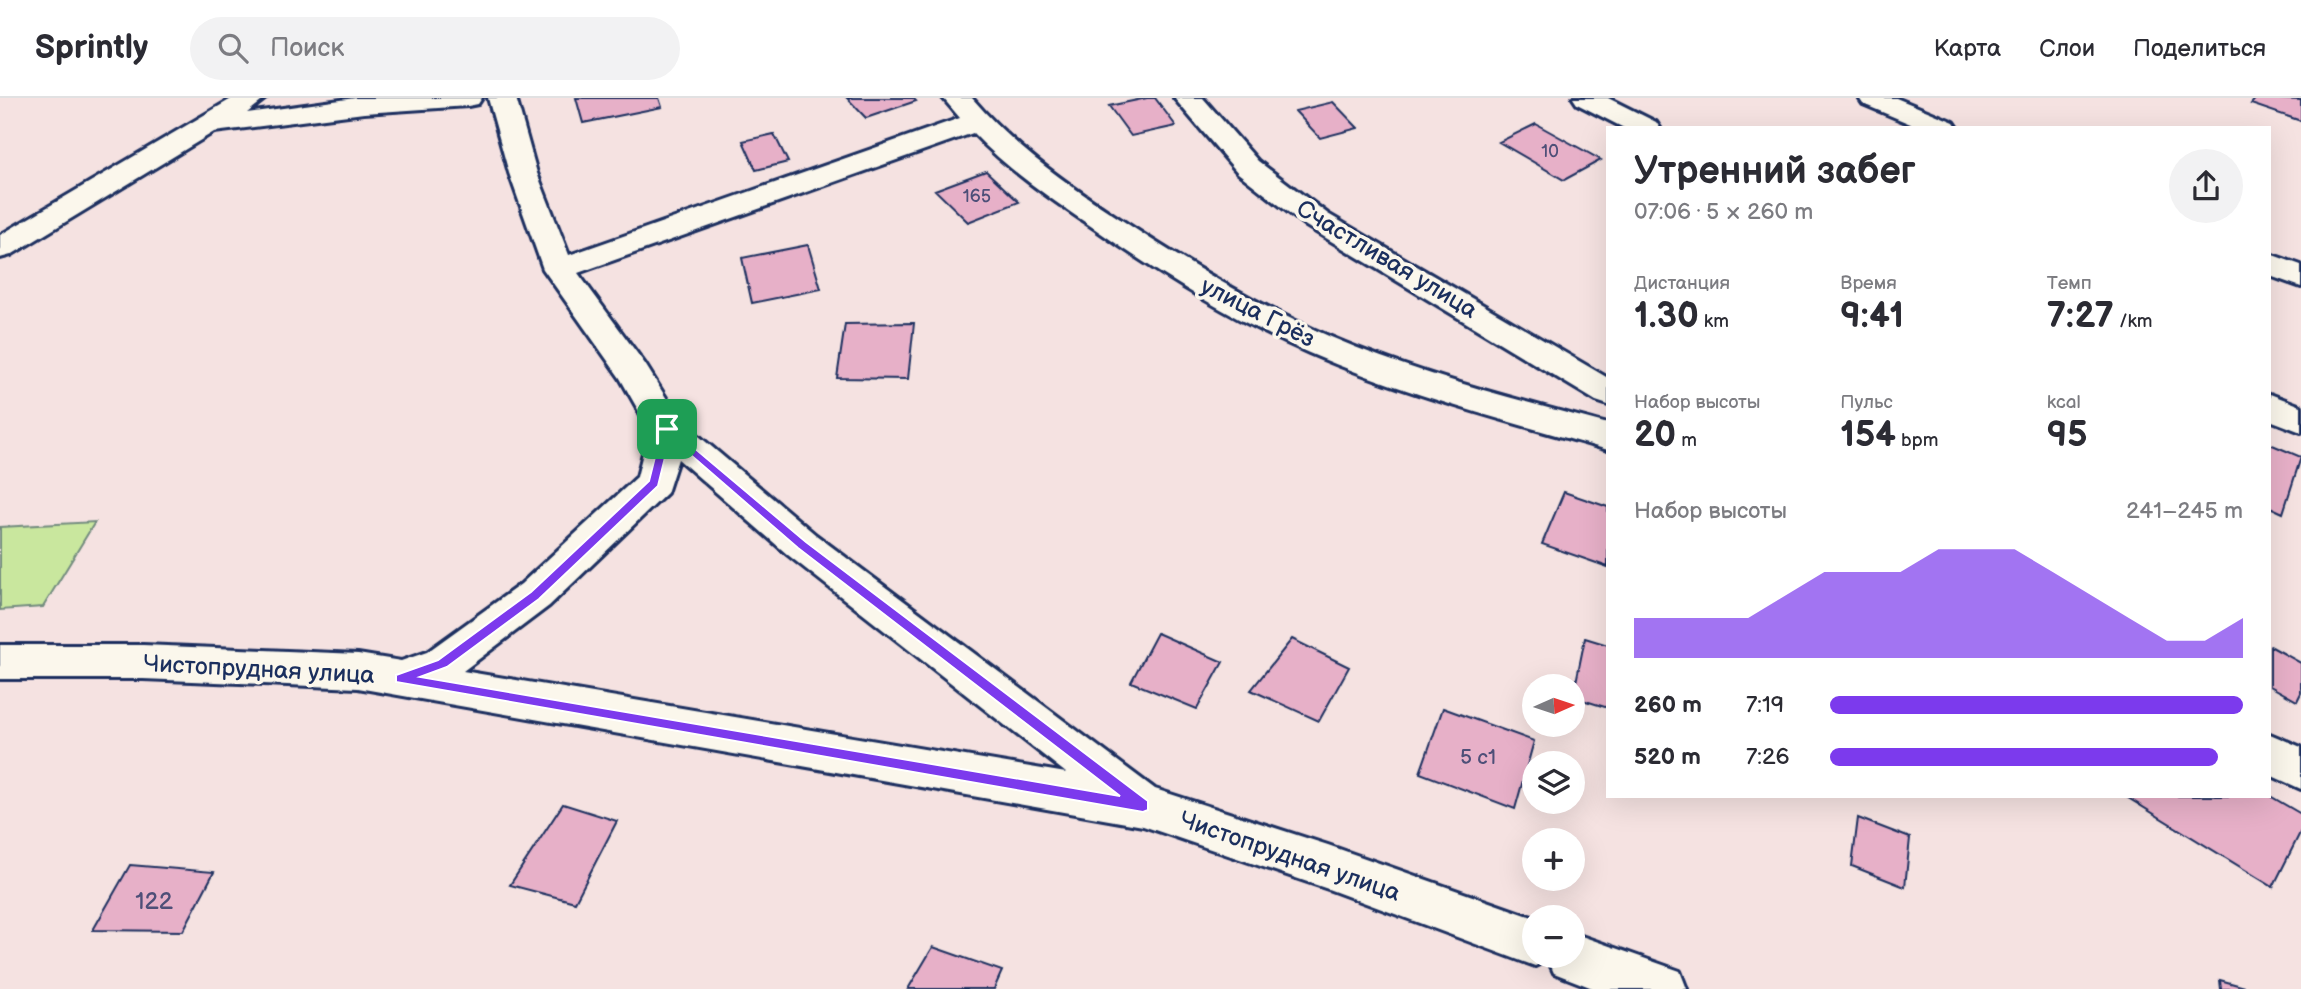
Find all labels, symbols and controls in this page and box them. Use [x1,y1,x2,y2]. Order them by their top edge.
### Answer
search box [190,17,680,80]
text: Sprintly [35,28,148,68]
icon: search [214,29,252,67]
text: Поиск [270,33,344,64]
text: Карта [1934,34,2001,63]
text: Слои [2039,34,2095,63]
text: Поделиться [2133,34,2266,63]
house number: 10 [1541,141,1559,162]
text: Утренний забег [1634,149,1916,194]
button: share [2169,149,2243,223]
house number: 165 [963,186,991,207]
street label: Счастливая улица [1291,194,1482,325]
text: 07:06 · 5 × 260 m [1634,198,1813,226]
street label: улица Грёз [1196,271,1320,354]
text: Дистанция [1634,272,1730,295]
text: Время [1840,272,1897,295]
text: Темп [2047,272,2092,295]
text: 1.30 [1634,295,1699,338]
text: 9:41 [1840,295,1904,338]
text: 7:27 [2047,295,2114,338]
text: km [1699,310,1729,333]
text: /km [2114,310,2153,333]
text: Набор высоты [1634,391,1760,414]
text: Пульс [1840,391,1893,414]
text: kcal [2047,391,2081,414]
pin [637,399,697,459]
icon: arrive [648,410,686,448]
text: 20 [1634,414,1676,457]
text: 154 [1840,414,1896,457]
text: 95 [2047,414,2087,457]
text: m [1676,429,1697,452]
text: bpm [1896,429,1938,452]
text: Набор высоты [1634,497,1787,525]
text: 241–245 m [2126,497,2243,525]
street label: Чистопрудная улица [143,649,375,690]
north arrow [1522,674,1586,737]
map controls [1522,674,1585,968]
text: 260 m [1634,691,1702,719]
text: 7:19 [1746,691,1784,719]
text: 520 m [1634,743,1701,771]
text: 7:26 [1746,743,1790,771]
house number: 5 с1 [1460,745,1496,770]
button: layers [1522,751,1585,814]
street label: Чистопрудная улица [1176,805,1404,908]
button: + [1522,828,1585,891]
house number: 122 [135,887,173,916]
button: − [1522,905,1585,968]

